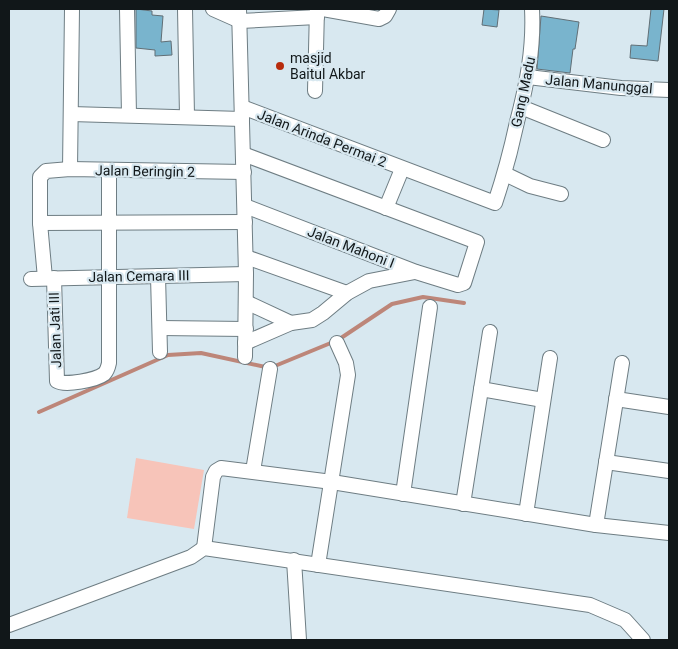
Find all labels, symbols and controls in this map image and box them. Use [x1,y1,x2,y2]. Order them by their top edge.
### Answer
place label: masjid Baitul Akbar [290,50,366,82]
street label: Gang Madu [508,55,538,129]
marker: masjid Baitul Akbar [274,60,286,72]
street label: Jalan Manunggal [545,71,653,97]
street label: Jalan Arinda Permai 2 [255,106,389,170]
street label: Jalan Beringin 2 [95,162,195,180]
street label: Jalan Mahoni I [305,223,397,271]
street label: Jalan Cemara III [88,267,190,285]
street label: Jalan Jati III [46,292,64,368]

